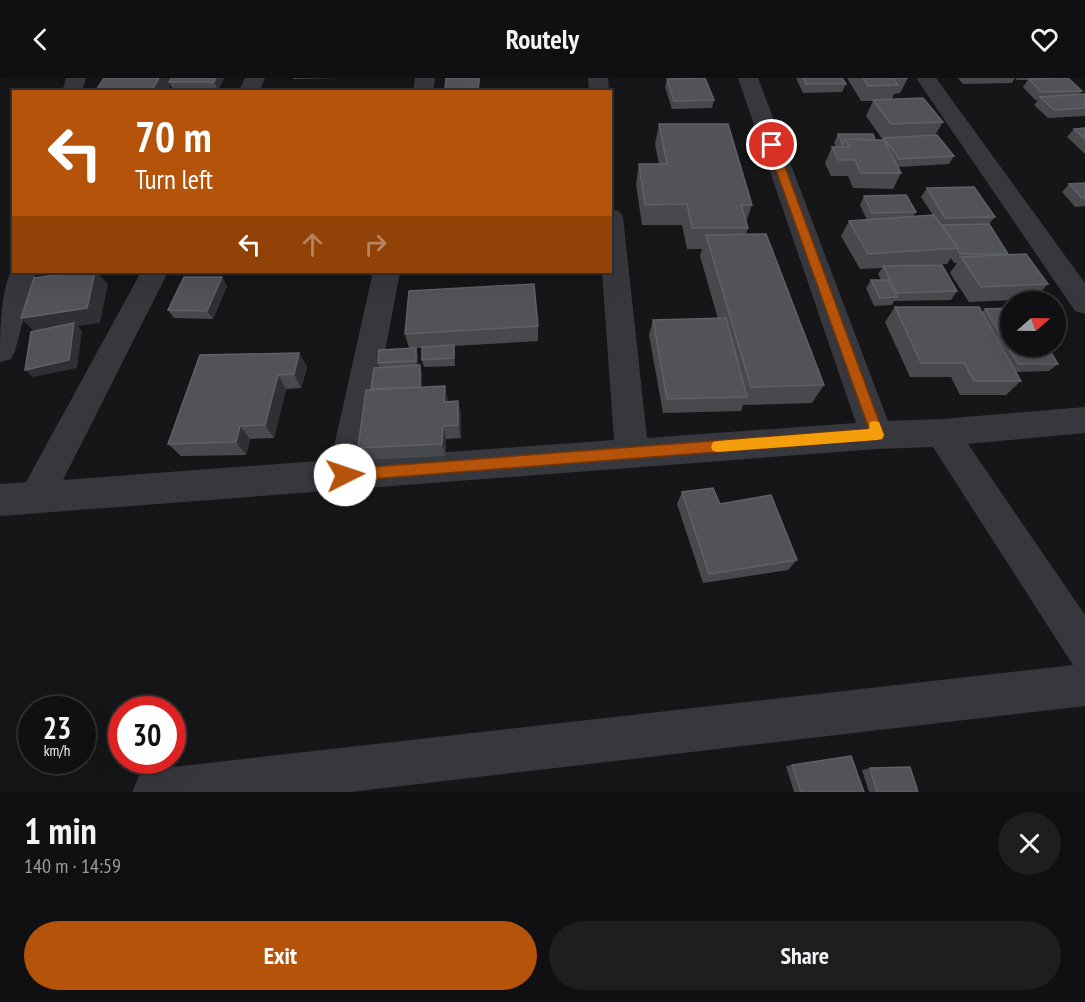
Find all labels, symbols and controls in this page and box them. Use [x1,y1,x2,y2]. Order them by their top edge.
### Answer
text: Routely [506,22,579,56]
icon: back [24,23,57,56]
icon: heart [1028,23,1061,56]
text: 70 m [135,109,212,164]
icon: left [36,114,114,192]
pin [746,119,797,170]
icon: arrive [755,128,788,161]
text: Turn left [135,162,213,196]
icon: left [233,228,266,261]
icon: ahead [296,228,329,261]
icon: right [359,228,392,261]
north arrow [1000,291,1066,357]
map controls [1000,291,1066,357]
position arrow [313,443,377,507]
speed limit sign: 30 [108,696,186,774]
text: 23 [43,708,71,747]
text: km/h [44,741,70,760]
text: 1 min [24,807,97,854]
button: close [998,812,1061,875]
text: 140 m · 14:59 [24,853,121,879]
button: Exit [24,921,537,990]
button: Share [549,921,1061,990]

